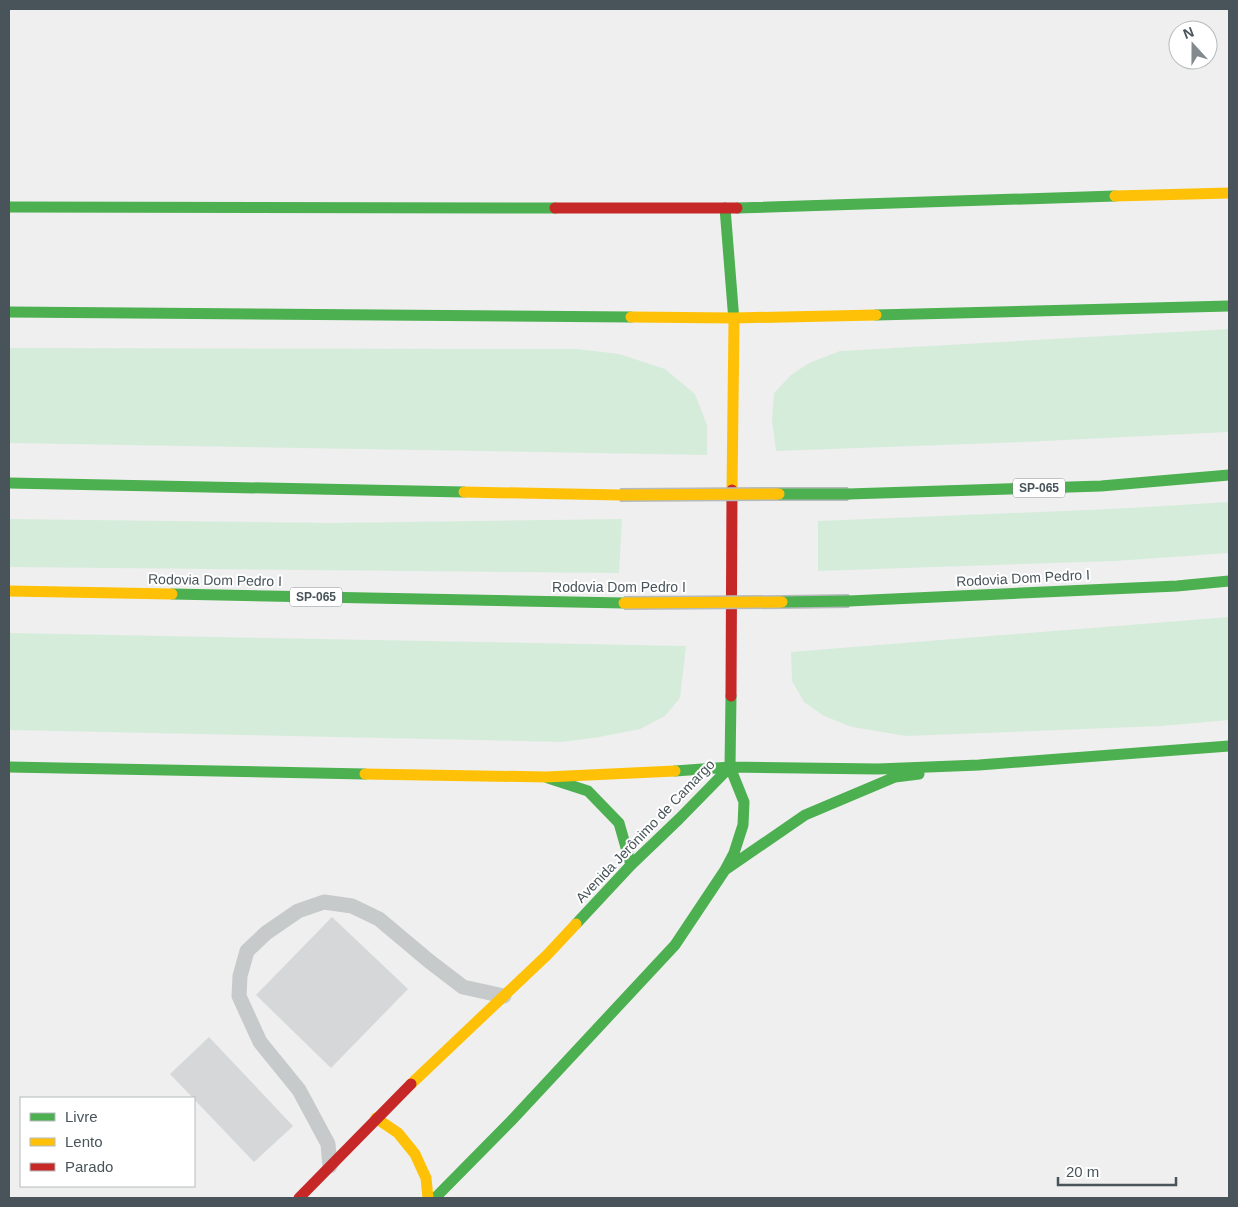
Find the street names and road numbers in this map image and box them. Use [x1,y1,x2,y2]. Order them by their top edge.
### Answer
road number: SP-065 [1013,478,1065,498]
street label: Rodovia Dom Pedro I [956,567,1090,589]
street label: Rodovia Dom Pedro I [148,571,282,589]
street label: Rodovia Dom Pedro I [552,579,686,595]
road number: SP-065 [290,588,342,606]
street label: Avenida Jerônimo de Camargo [572,756,718,906]

